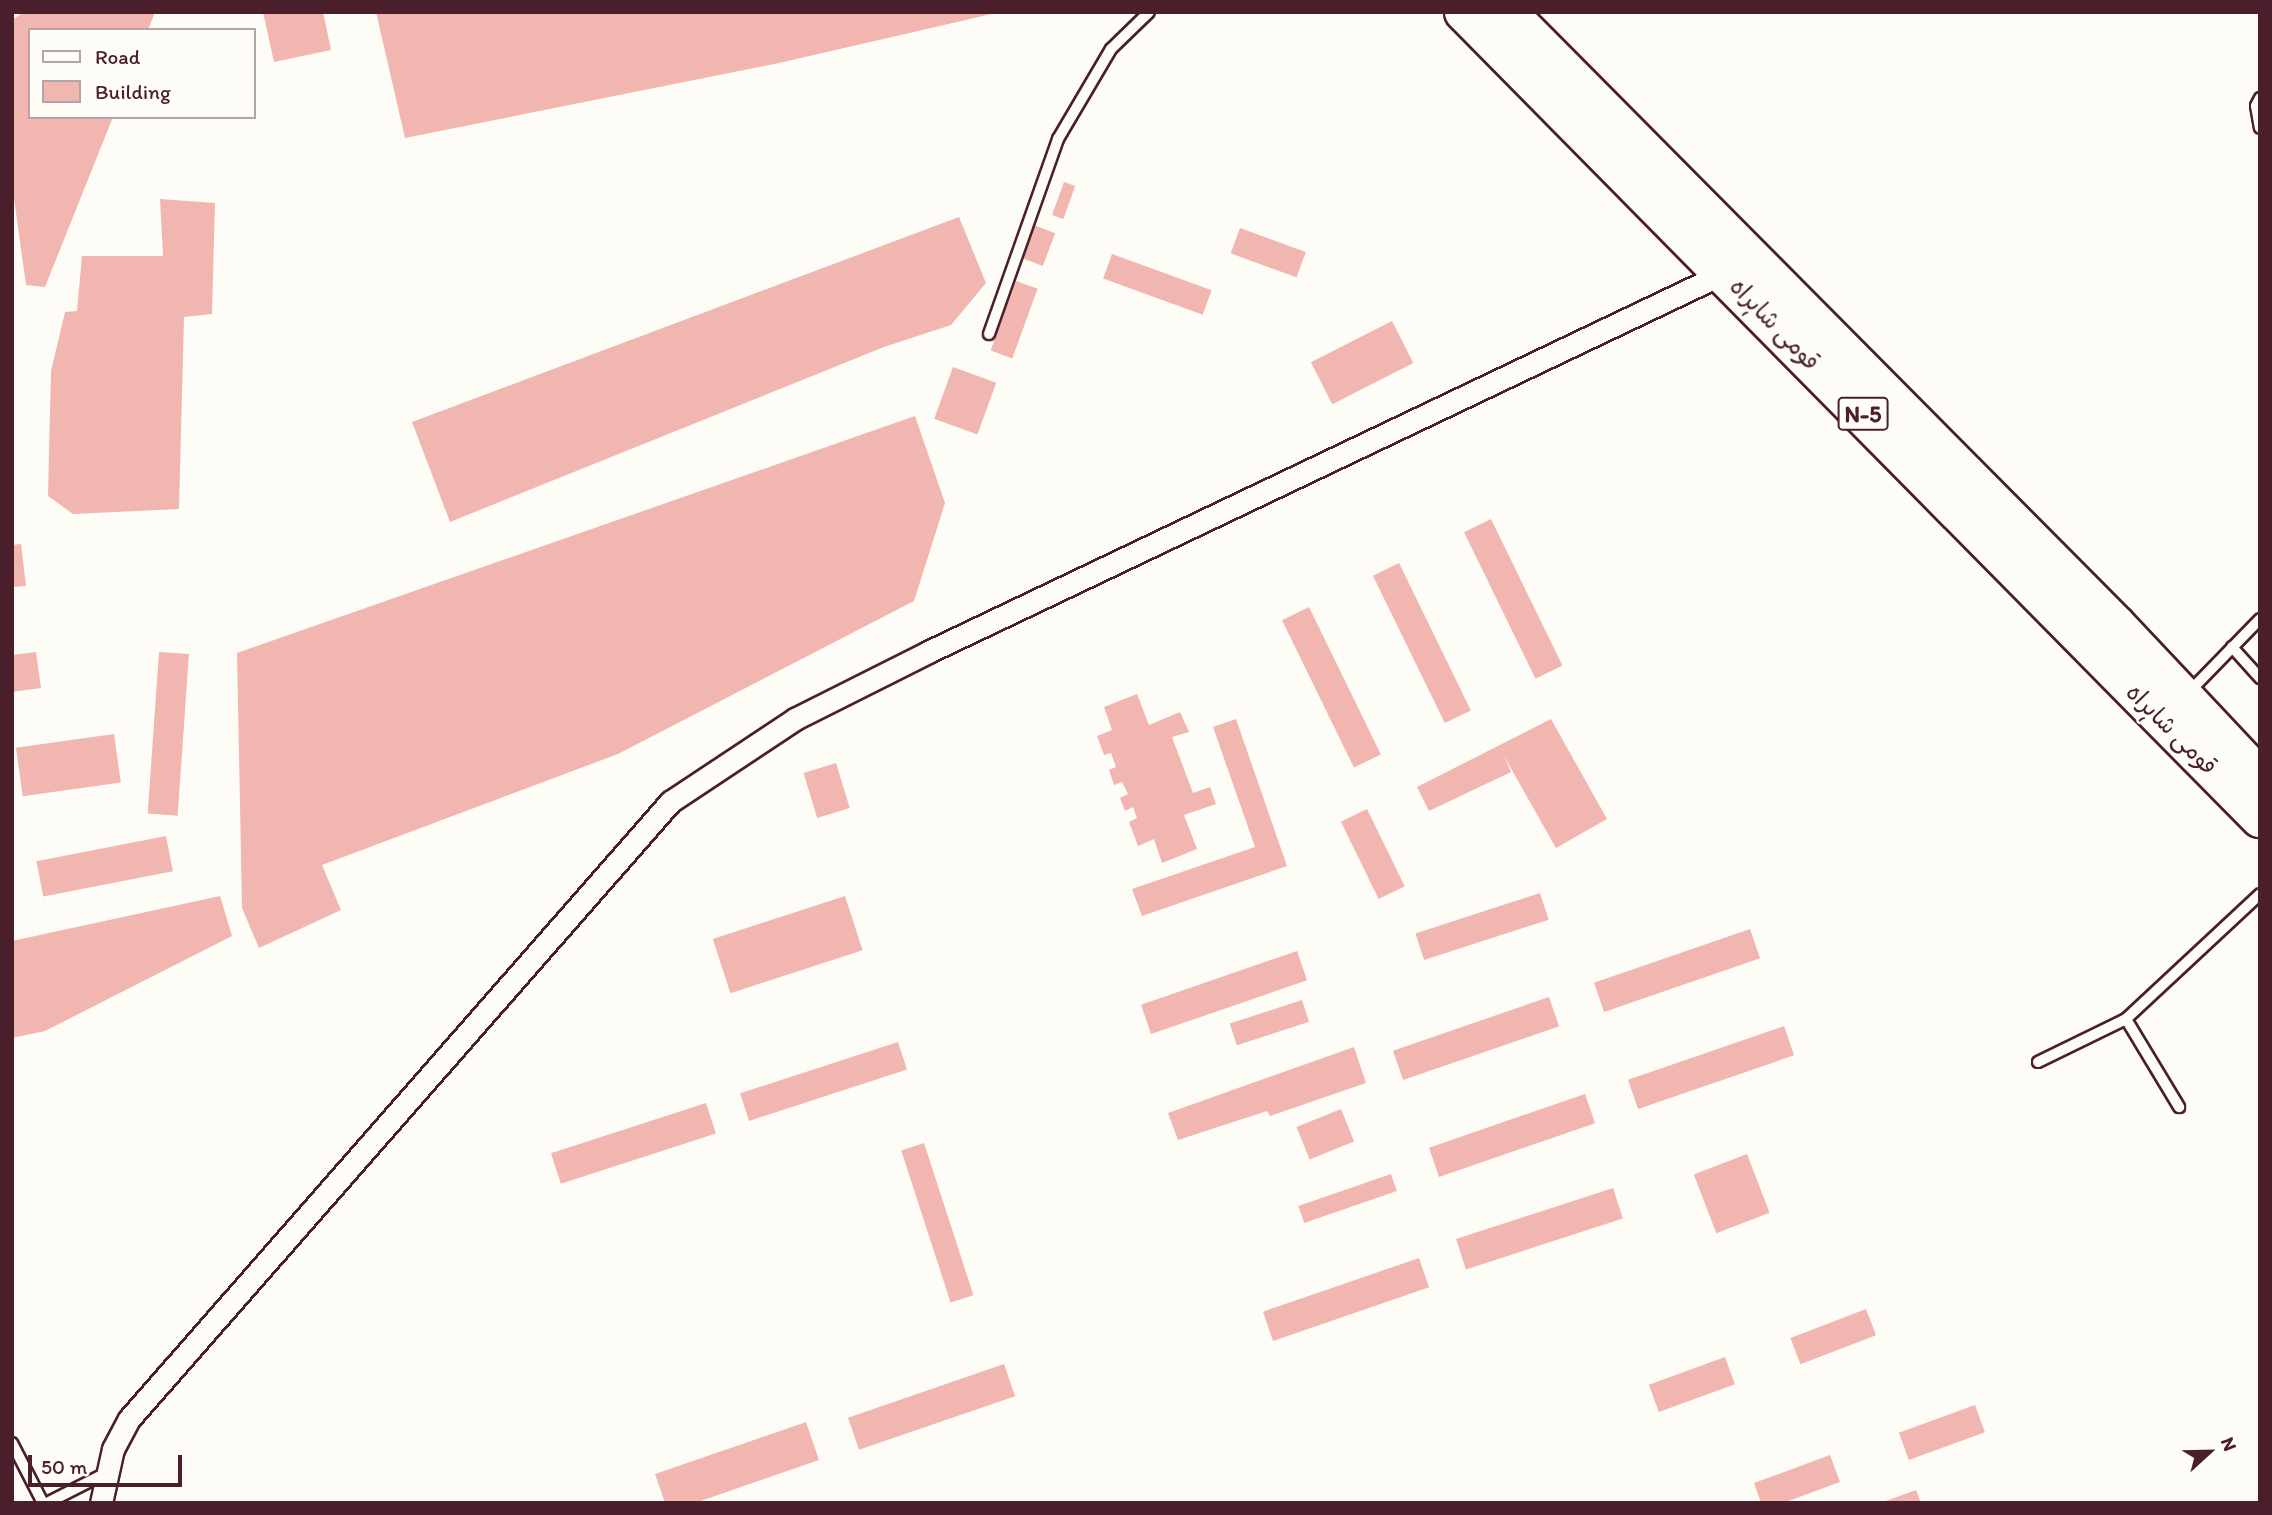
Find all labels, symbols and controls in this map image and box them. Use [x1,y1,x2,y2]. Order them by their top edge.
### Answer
legend [28,28,256,119]
text: Road [95,44,140,69]
text: Building [95,79,171,104]
street label: قومی شاہراہ [1724,272,1826,376]
road number: N-5 [1837,394,1889,434]
street label: قومی شاہراہ [2120,677,2224,781]
north arrow [2174,1417,2244,1487]
text: N [2216,1434,2242,1454]
scale bar [32,1442,186,1486]
text: 50 m [41,1454,87,1479]

